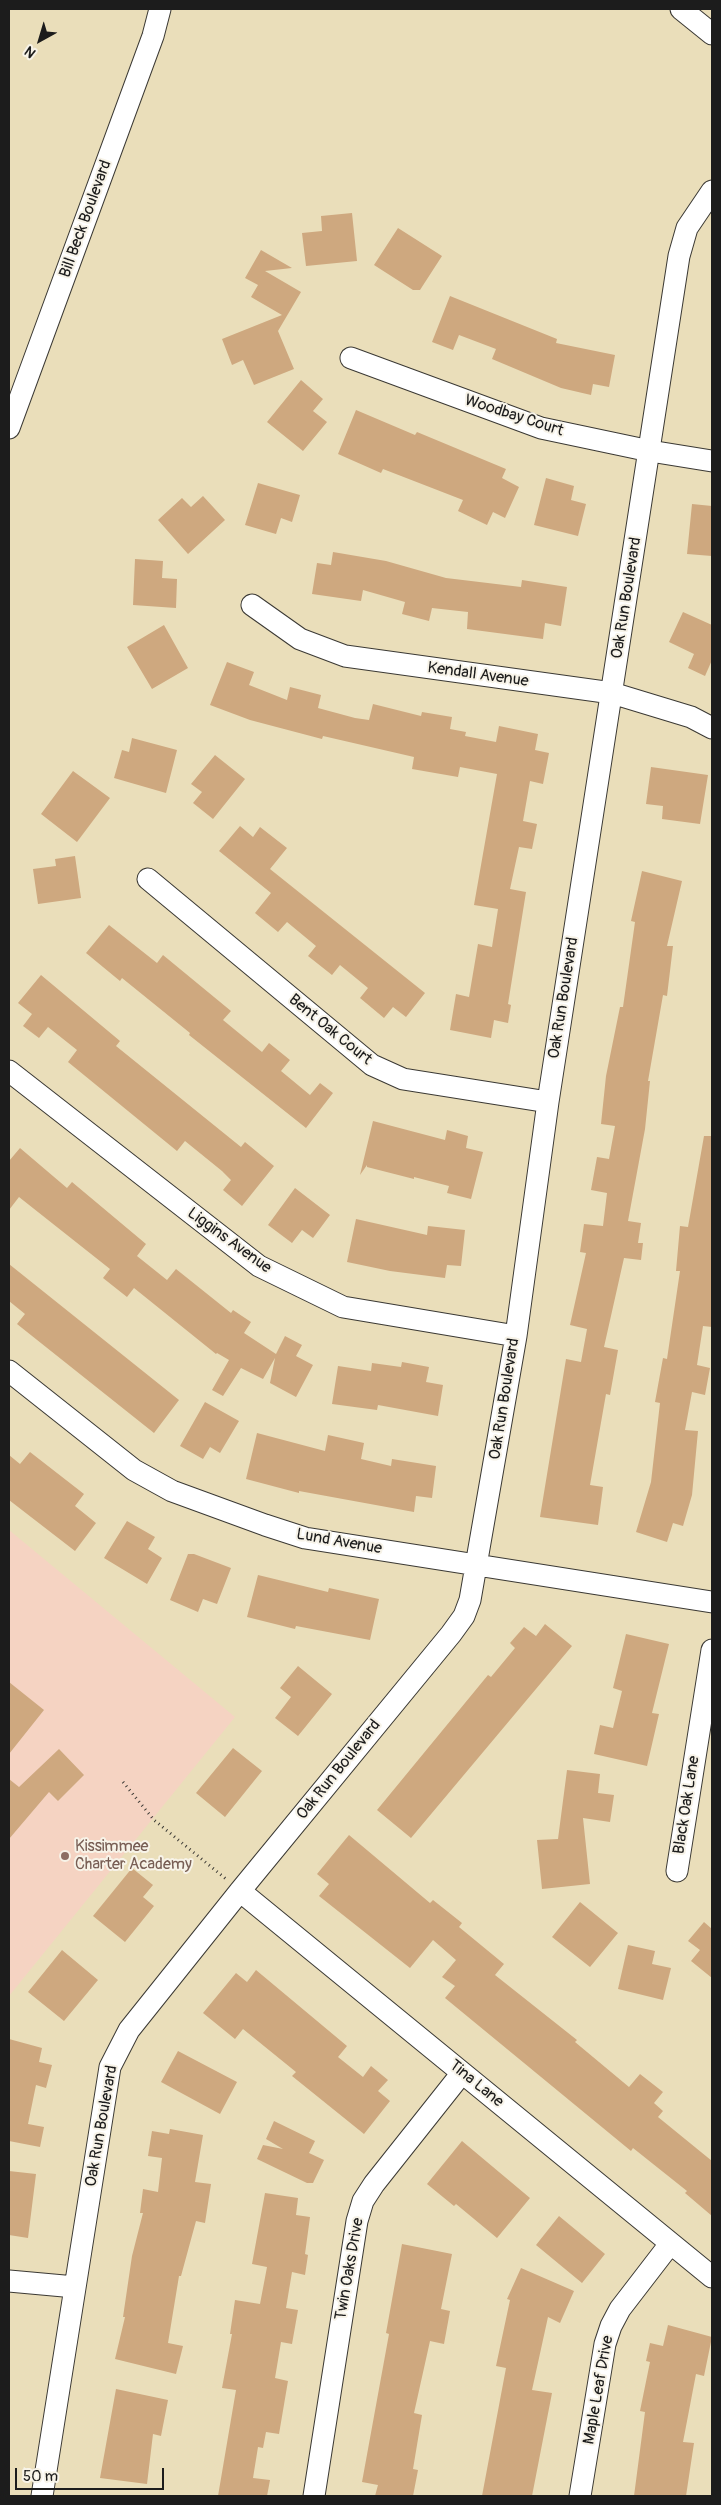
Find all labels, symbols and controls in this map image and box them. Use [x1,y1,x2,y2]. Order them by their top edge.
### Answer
north arrow [15,15,65,65]
text: N [21,42,39,62]
street label: Bill Beck Boulevard [56,158,116,280]
street label: Woodbay Court [462,391,566,441]
street label: Oak Run Boulevard [608,536,646,660]
street label: Kendall Avenue [426,658,530,692]
street label: Oak Run Boulevard [545,936,583,1060]
street label: Bent Oak Court [284,990,376,1070]
street label: Liggins Avenue [183,1204,275,1278]
street label: Oak Run Boulevard [486,1337,524,1461]
street label: Lund Avenue [295,1525,383,1559]
street label: Oak Run Boulevard [293,1716,385,1824]
street label: Black Oak Lane [670,1754,704,1856]
place label: Kissimmee Charter Academy [75,1837,192,1875]
marker: Kissimmee Charter Academy [59,1850,71,1862]
street label: Tina Lane [445,2056,507,2112]
street label: Oak Run Boulevard [82,2064,122,2188]
street label: Twin Oaks Drive [332,2216,368,2322]
street label: Maple Leaf Drive [580,2334,618,2446]
scale bar [18,2458,166,2490]
text: 50 m [23,2467,58,2486]

